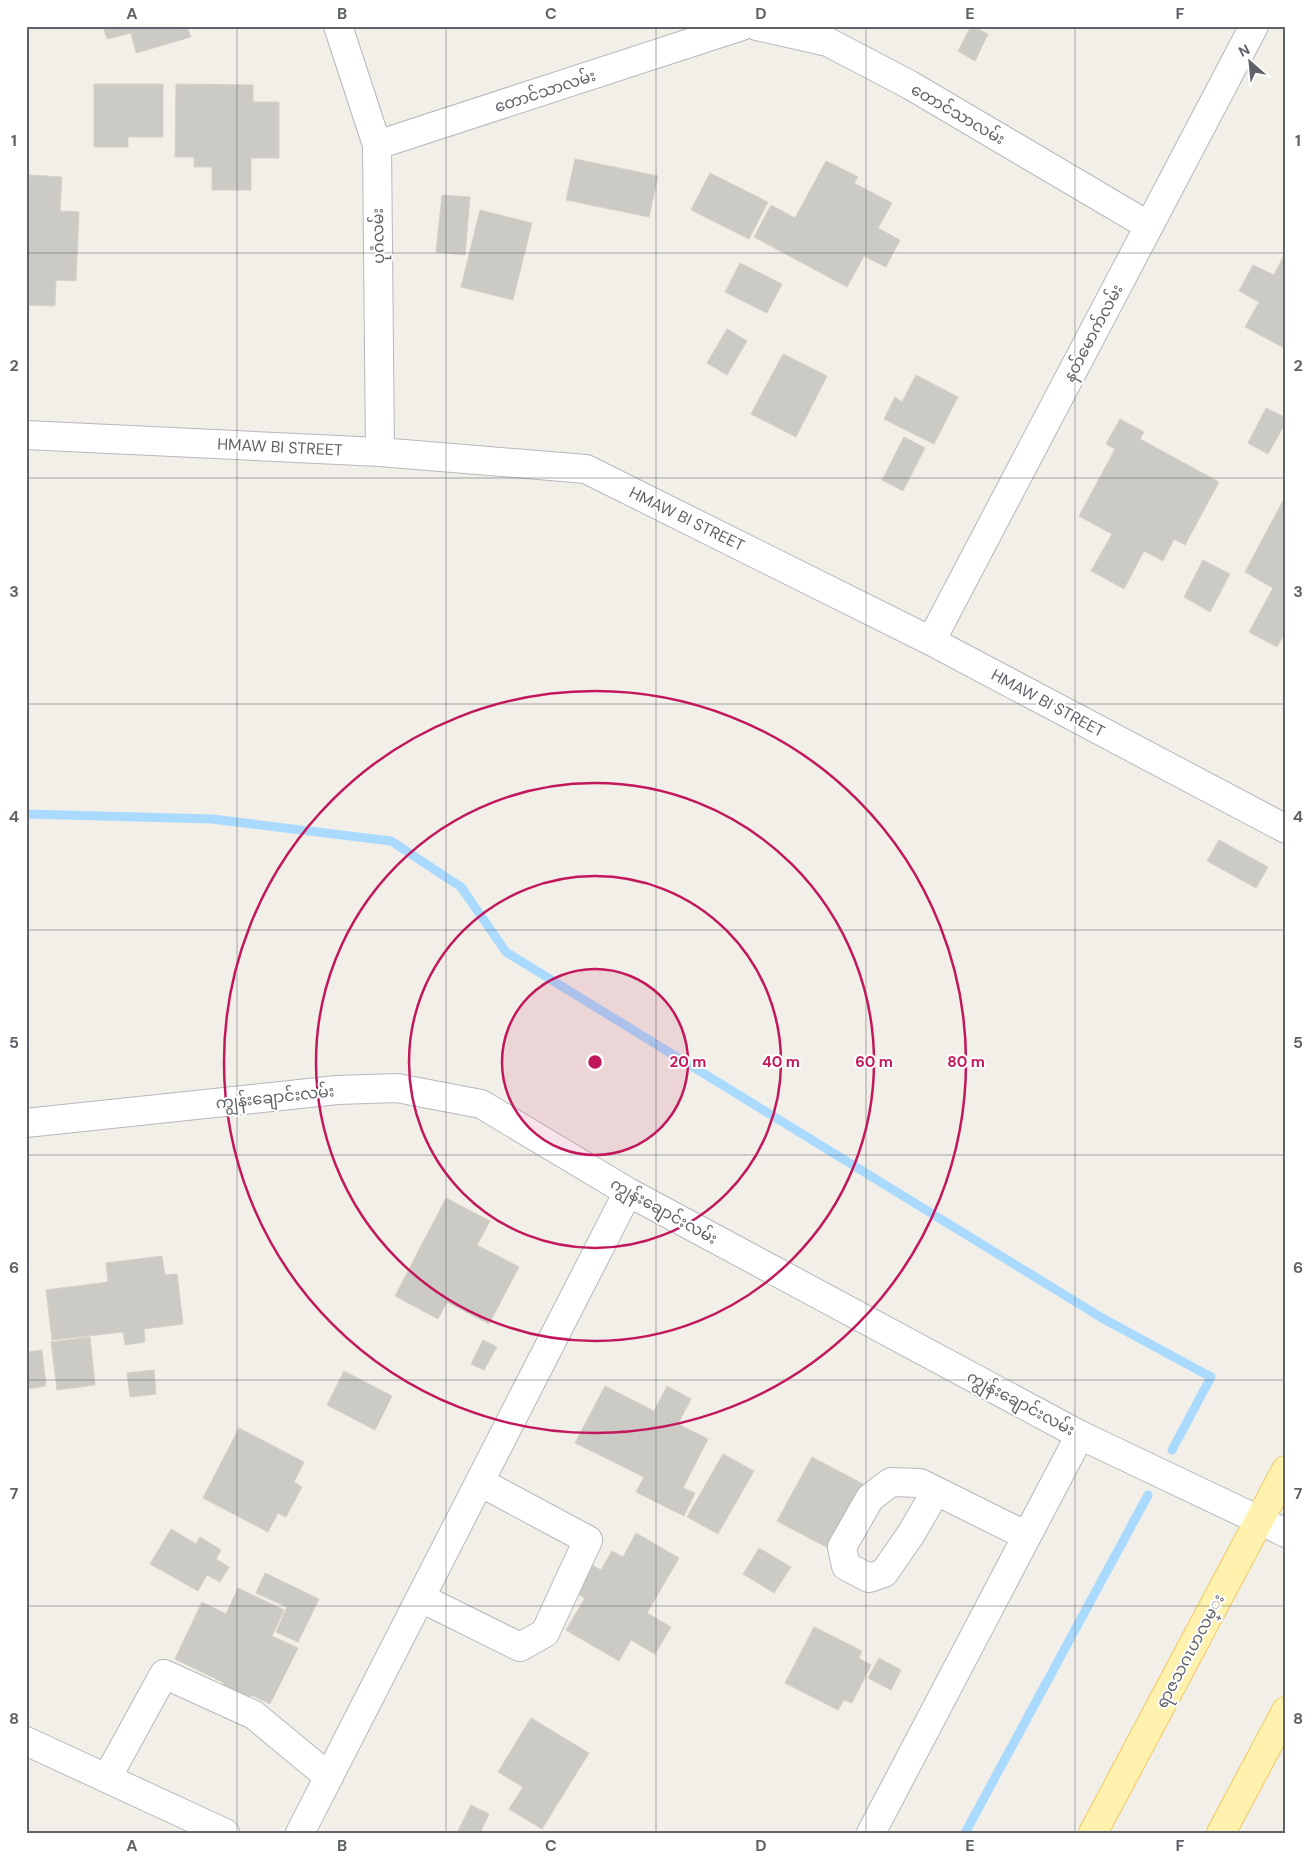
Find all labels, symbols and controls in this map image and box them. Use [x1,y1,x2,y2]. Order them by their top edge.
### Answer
text: A [126,3,138,24]
text: B [337,3,347,24]
text: C [545,3,557,24]
text: D [755,3,767,24]
text: E [965,3,975,24]
text: F [1176,3,1185,24]
north arrow [1224,38,1274,88]
text: N [1235,40,1253,61]
street label: တောင်သာလမ်း [491,64,598,117]
street label: တောင်သာလမ်း [907,78,1009,149]
text: 1 [11,130,17,151]
text: 1 [1295,130,1301,151]
street label: ပုဂံလမ်း [366,208,393,264]
street label: နတ်မောက်လမ်း [1058,280,1130,387]
text: 2 [9,355,19,376]
text: 2 [1293,355,1303,376]
street label: HMAW BI STREET [217,433,343,461]
street label: HMAW BI STREET [626,482,748,556]
text: 3 [9,581,19,602]
text: 3 [1293,581,1303,602]
street label: HMAW BI STREET [988,664,1108,742]
text: 4 [9,806,19,827]
text: 4 [1293,806,1303,827]
text: 5 [9,1032,19,1053]
text: 5 [1293,1032,1303,1053]
text: 20 m [670,1052,706,1072]
text: 40 m [762,1052,800,1072]
text: 60 m [855,1052,893,1072]
text: 80 m [947,1052,985,1072]
centre of rings [586,1053,604,1071]
street label: ကျွန်းချောင်းလမ်း [215,1079,336,1119]
street label: ကျွန်းချောင်းလမ်း [604,1172,722,1253]
text: 6 [9,1257,19,1278]
text: 6 [1293,1257,1303,1278]
street label: ကျွန်းချောင်းလမ်း [961,1365,1079,1445]
text: 7 [10,1483,19,1504]
text: 7 [1294,1483,1303,1504]
street label: ရာဇသဂၤဟလမ္း [1151,1590,1232,1713]
text: 8 [9,1708,19,1729]
text: 8 [1293,1708,1303,1729]
text: A [126,1835,138,1856]
text: B [337,1835,347,1856]
text: C [545,1835,557,1856]
text: D [755,1835,767,1856]
text: E [965,1835,975,1856]
text: F [1176,1835,1185,1856]

